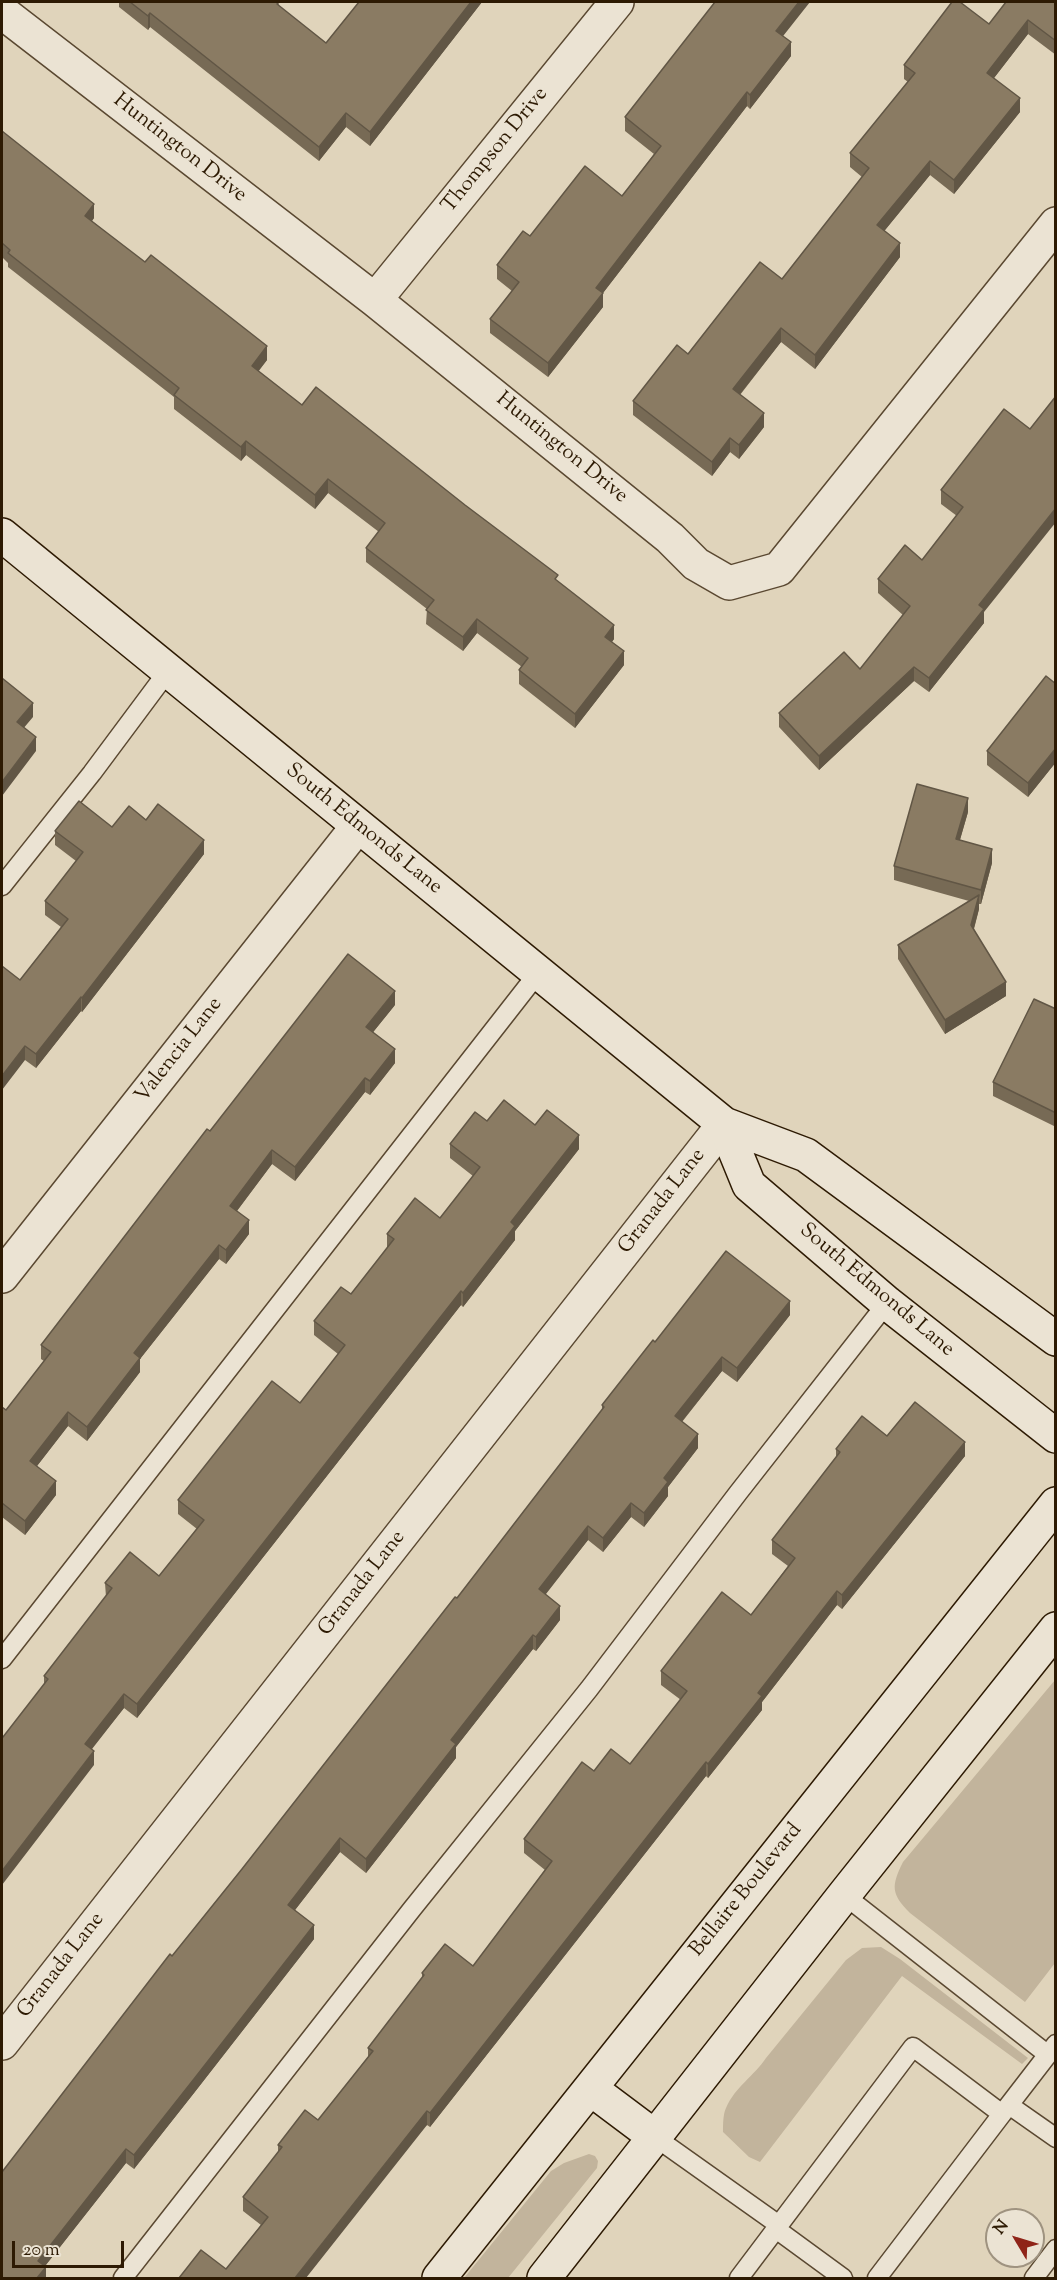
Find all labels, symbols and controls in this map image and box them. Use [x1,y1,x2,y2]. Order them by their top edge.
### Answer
street label: Thompson Drive [438,83,554,219]
street label: Huntington Drive [107,89,251,209]
street label: Huntington Drive [490,388,632,510]
street label: South Edmonds Lane [280,759,446,901]
street label: Valencia Lane [131,993,229,1109]
street label: Granada Lane [614,1144,712,1260]
street label: South Edmonds Lane [793,1219,959,1363]
street label: Granada Lane [314,1526,412,1642]
street label: Bellaire Boulevard [685,1819,809,1963]
street label: Granada Lane [13,1908,111,2024]
north arrow [985,2208,1045,2268]
text: N [989,2216,1015,2240]
scale bar [15,2229,128,2267]
text: 20 m [23,2238,60,2264]

